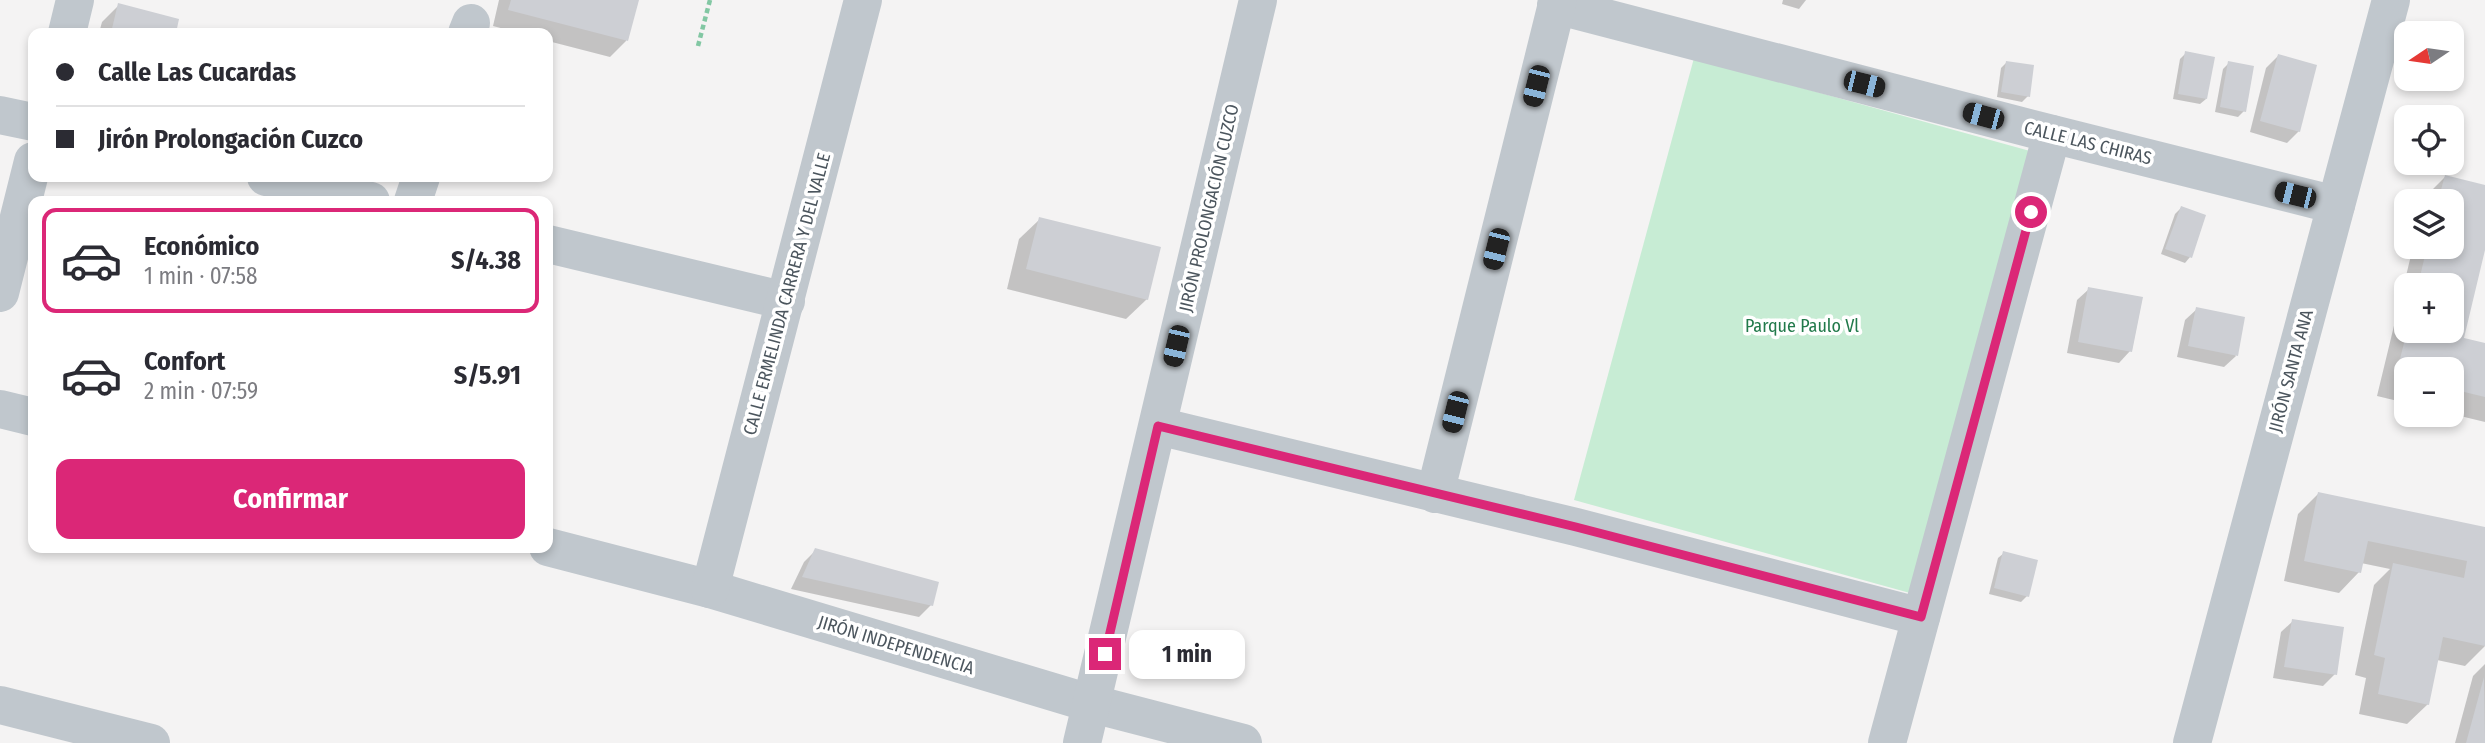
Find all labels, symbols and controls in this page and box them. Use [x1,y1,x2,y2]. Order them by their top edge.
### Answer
north arrow [2394,21,2464,91]
map controls [2394,21,2464,427]
text: Calle Las Cucardas [98,57,296,88]
car [1521,63,1552,109]
car [1842,69,1887,99]
car [1960,100,2007,132]
street label: JIRÓN PROLONGACIÓN CUZCO [1174,102,1244,314]
button: locate [2394,105,2464,175]
street label: CALLE LAS CHIRAS [2022,117,2154,170]
text: Jirón Prolongación Cuzco [98,124,363,155]
street label: CALLE ERMELINDA CARRERA Y DEL VALLE [739,150,835,438]
car [2273,180,2318,210]
button: layers [2394,189,2464,259]
route start [2015,196,2047,228]
car [1481,226,1512,272]
icon: car [60,229,123,292]
text: Económico [144,231,259,262]
text: S/4.38 [451,245,521,276]
text: 1 min · 07:58 [144,262,258,290]
button: + [2394,273,2464,343]
street label: JIRÓN SANTA ANA [2264,307,2318,435]
park label: Parque Paulo Vl [1745,315,1859,337]
car [1162,323,1191,369]
icon: car [60,344,123,407]
text: Confort [144,346,225,377]
button: − [2394,357,2464,427]
text: S/5.91 [454,360,521,391]
text: 2 min · 07:59 [144,377,258,405]
car [1440,389,1471,435]
button: Confirmar [56,459,525,539]
street label: JIRÓN INDEPENDENCIA [815,611,977,679]
callout: 1 min [1130,630,1245,678]
route end [1089,638,1121,670]
text: 1 min [1162,640,1212,668]

